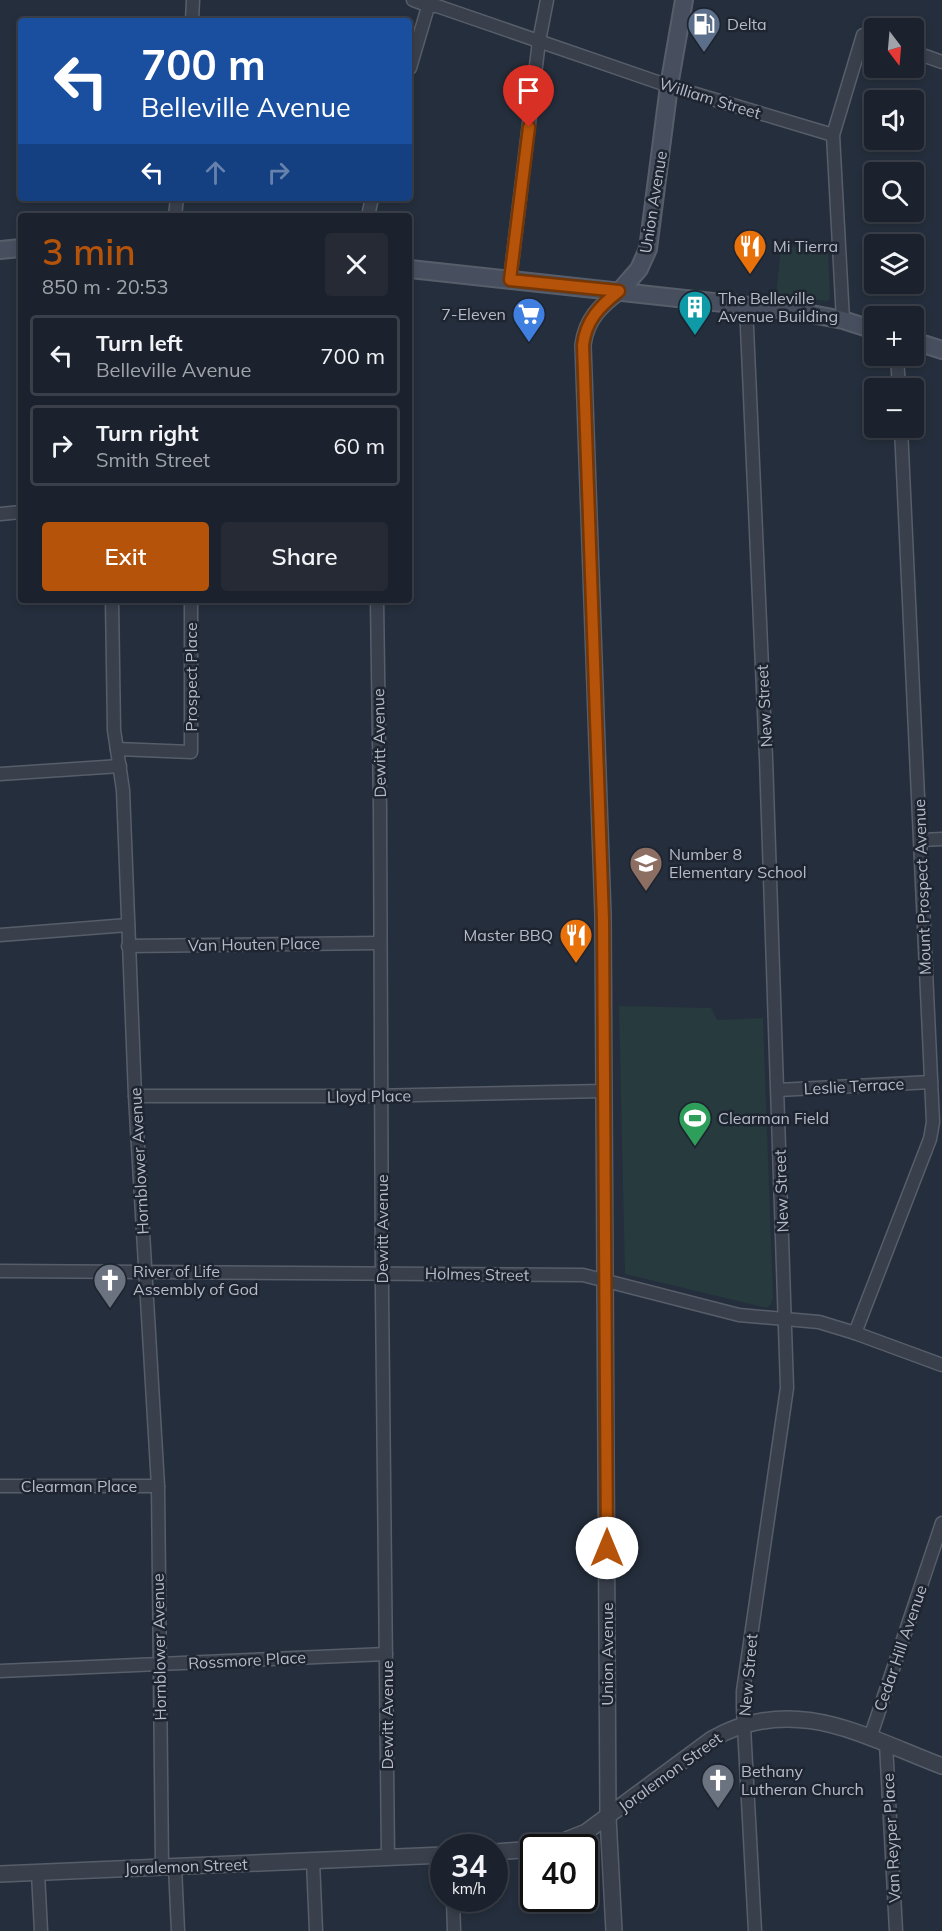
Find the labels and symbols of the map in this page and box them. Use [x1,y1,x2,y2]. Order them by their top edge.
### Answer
fuel station icon: Delta [686,6,722,53]
place label: Delta [727,14,767,34]
north arrow [864,18,924,78]
pin [503,65,554,127]
street label: William Street [657,73,764,123]
street label: Union Avenue [635,149,671,255]
restaurant icon: Mi Tierra [732,228,768,275]
place label: Mi Tierra [773,236,838,256]
place label: The Belleville Avenue Building [718,288,838,326]
building icon: The Belleville Avenue Building [677,289,713,336]
supermarket icon: 7-Eleven [511,296,547,343]
place label: 7-Eleven [441,304,506,324]
street label: Prospect Place [181,622,201,732]
street label: New Street [752,664,776,748]
street label: Dewitt Avenue [368,688,390,798]
street label: Mount Prospect Avenue [909,799,935,975]
place label: Number 8 Elementary School [669,844,807,882]
school or university icon: Number 8 Elementary School [628,845,664,892]
restaurant icon: Master BBQ [558,917,594,964]
place label: Master BBQ [463,925,553,945]
street label: Van Houten Place [188,933,320,955]
street label: Leslie Terrace [803,1073,905,1099]
street label: Lloyd Place [327,1085,411,1107]
street label: Hornblower Avenue [125,1087,153,1235]
sports icon: Clearman Field [677,1100,713,1147]
place label: Clearman Field [718,1108,829,1128]
street label: New Street [770,1149,792,1233]
street label: Dewitt Avenue [372,1174,392,1284]
place label: River of Life Assembly of God [133,1261,258,1299]
church icon: River of Life Assembly of God [92,1262,128,1309]
street label: Holmes Street [425,1263,530,1285]
street label: Clearman Place [21,1476,137,1496]
position arrow [575,1516,639,1580]
street label: Hornblower Avenue [148,1573,170,1721]
street label: Cedar Hill Avenue [869,1582,931,1714]
street label: Union Avenue [597,1602,617,1706]
street label: New Street [734,1632,762,1717]
street label: Rossmore Place [188,1647,306,1673]
street label: Dewitt Avenue [377,1660,397,1770]
street label: Joralemon Street [614,1727,726,1816]
place label: Bethany Lutheran Church [741,1761,864,1799]
church icon: Bethany Lutheran Church [700,1762,736,1809]
street label: Van Reyper Place [878,1773,904,1903]
speed limit sign: 40 [520,1834,598,1912]
street label: Joralemon Street [124,1854,248,1878]

